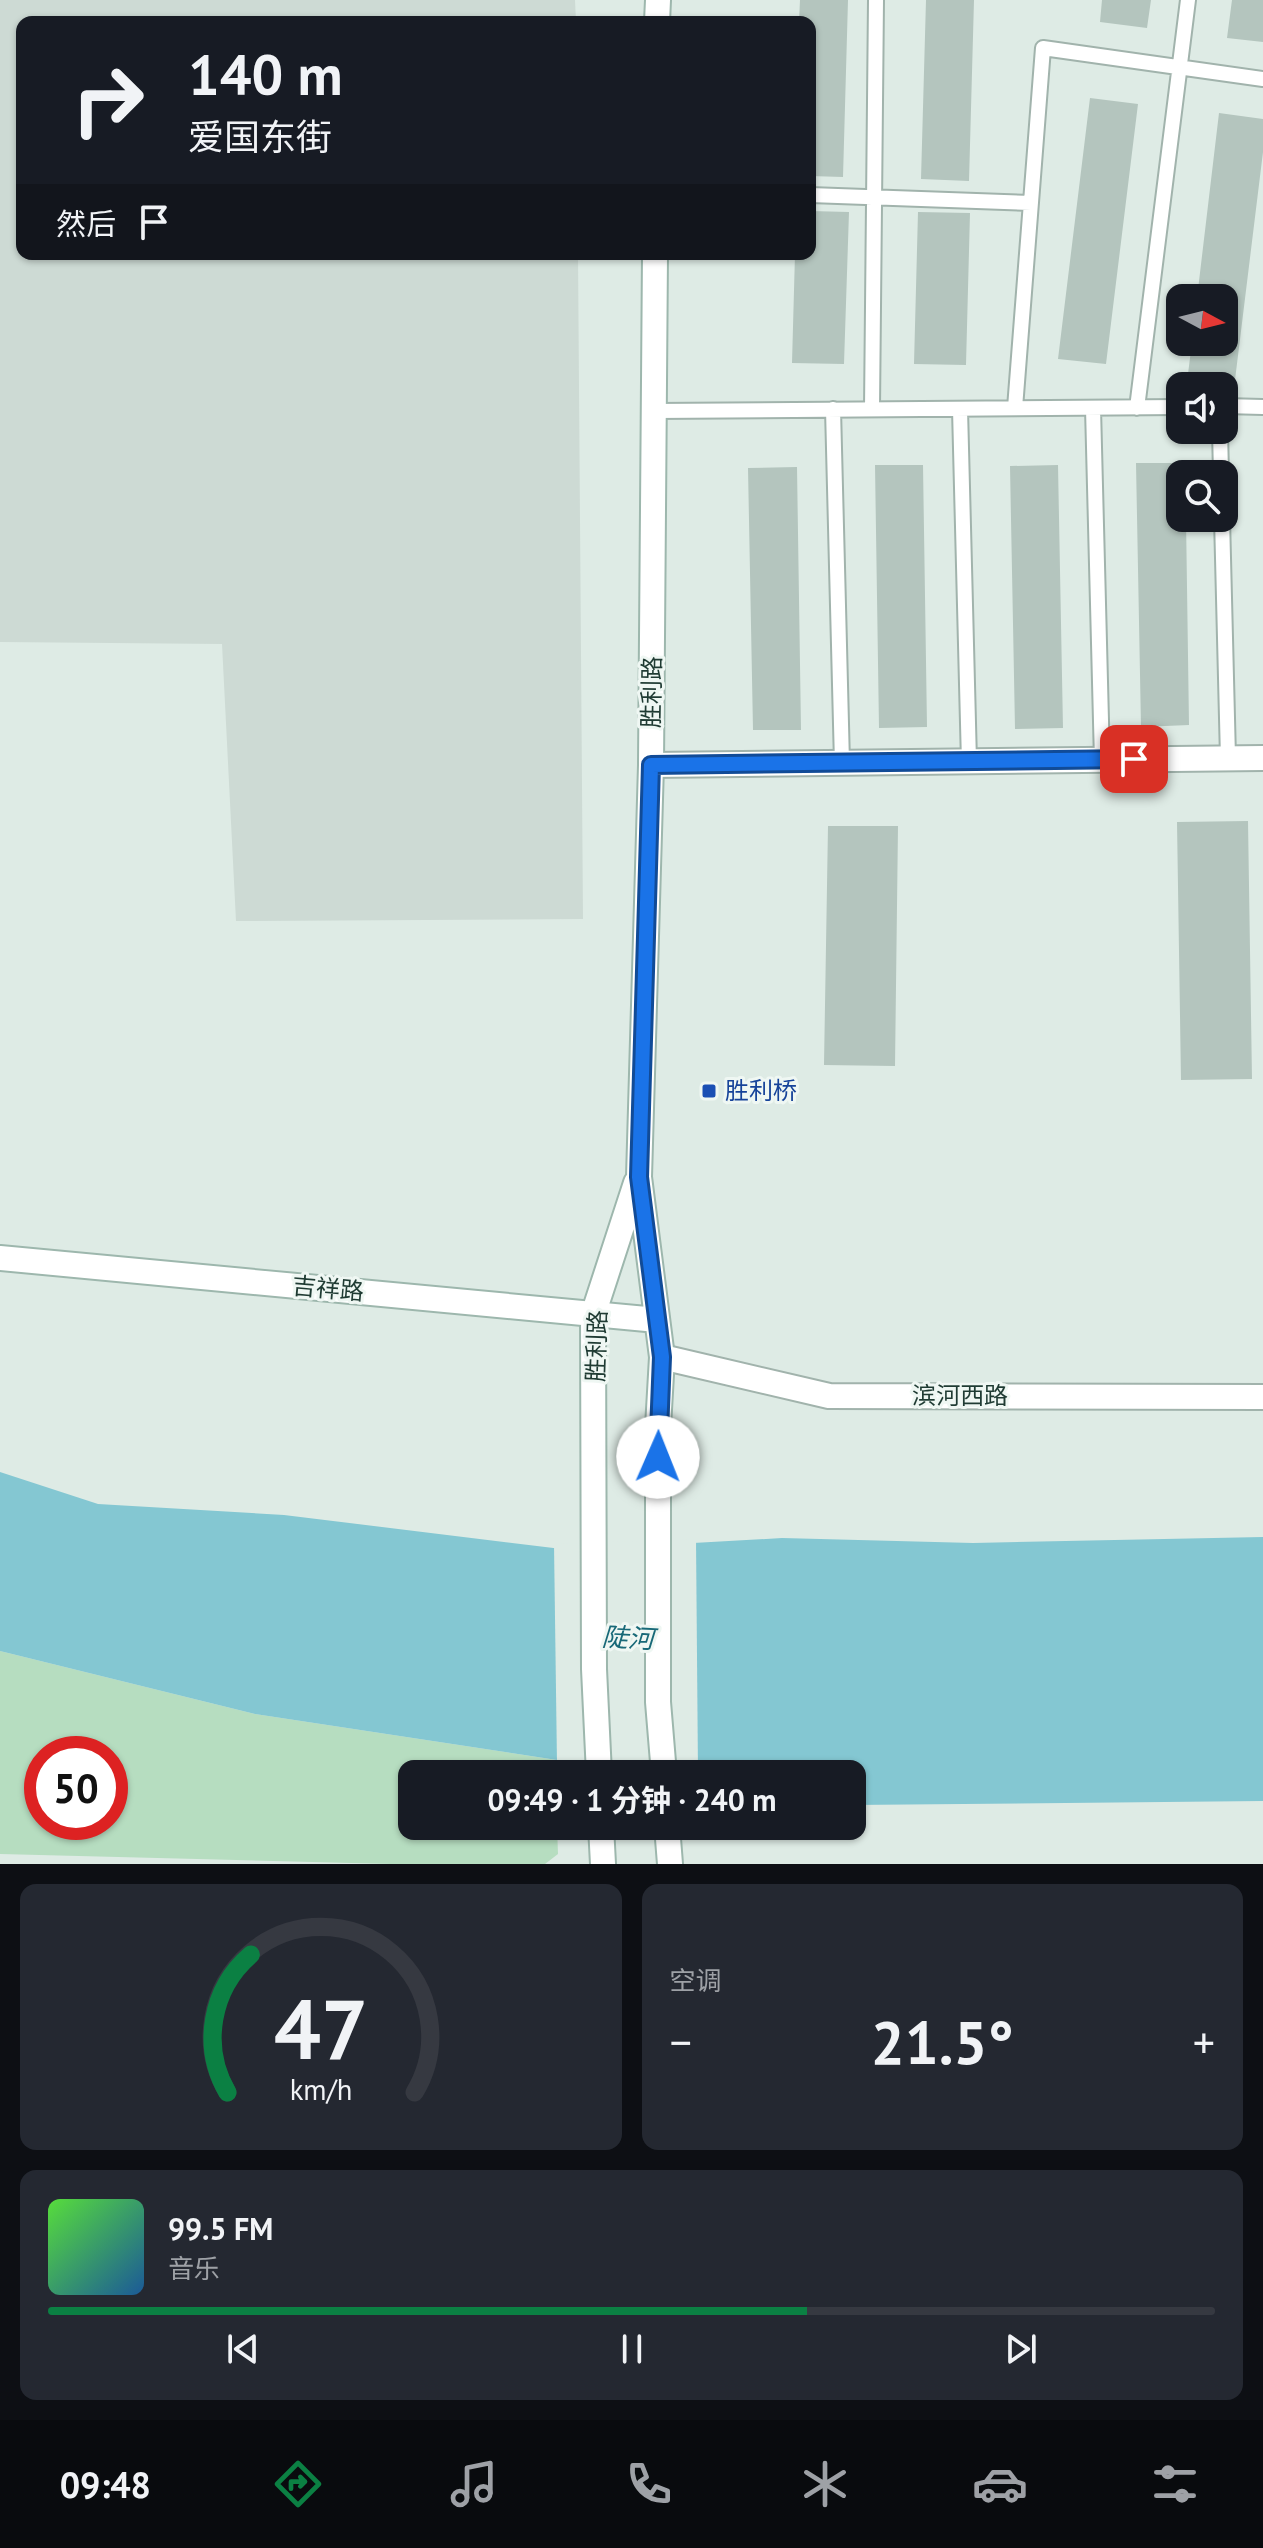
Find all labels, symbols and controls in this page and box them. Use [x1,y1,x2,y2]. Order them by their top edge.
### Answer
text: 140 m [188,38,343,110]
icon: right [56,48,160,152]
text: 爱国东街 [188,113,332,160]
icon: arrive [132,200,176,244]
text: 然后 [56,204,116,243]
north arrow [1166,284,1238,356]
map controls [1166,284,1238,532]
button: sound [1166,372,1238,444]
button: search [1166,460,1238,532]
street label: 胜利路 [635,656,668,728]
pin [1100,725,1168,793]
icon: arrive [1112,737,1156,781]
place label: 胜利桥 [725,1075,797,1106]
marker: 胜利桥 [700,1082,718,1100]
street label: 吉祥路 [291,1270,365,1307]
street label: 胜利路 [580,1309,613,1383]
street label: 滨河西路 [912,1380,1008,1411]
position arrow [616,1415,700,1499]
water label: 陡河 [601,1620,660,1656]
speed limit sign: 50 [24,1736,128,1840]
text: 09:49 · 1 分钟 · 240 m [487,1780,777,1819]
text: 空调 [670,1964,722,1997]
text: 47 [274,1974,368,2082]
text: 21.5° [871,2003,1014,2081]
text: − [670,2013,692,2070]
text: + [1193,2013,1215,2070]
text: km/h [289,2071,352,2108]
text: 99.5 FM [168,2209,273,2248]
text: 音乐 [168,2252,220,2285]
icon: previous [221,2327,265,2371]
icon: pause [610,2327,654,2371]
icon: next [999,2327,1043,2371]
icon: directions [270,2456,326,2512]
icon: music [446,2456,502,2512]
icon: phone [621,2456,677,2512]
icon: climate [797,2456,853,2512]
icon: car [972,2456,1028,2512]
icon: filters [1147,2456,1203,2512]
text: 09:48 [60,2461,151,2508]

